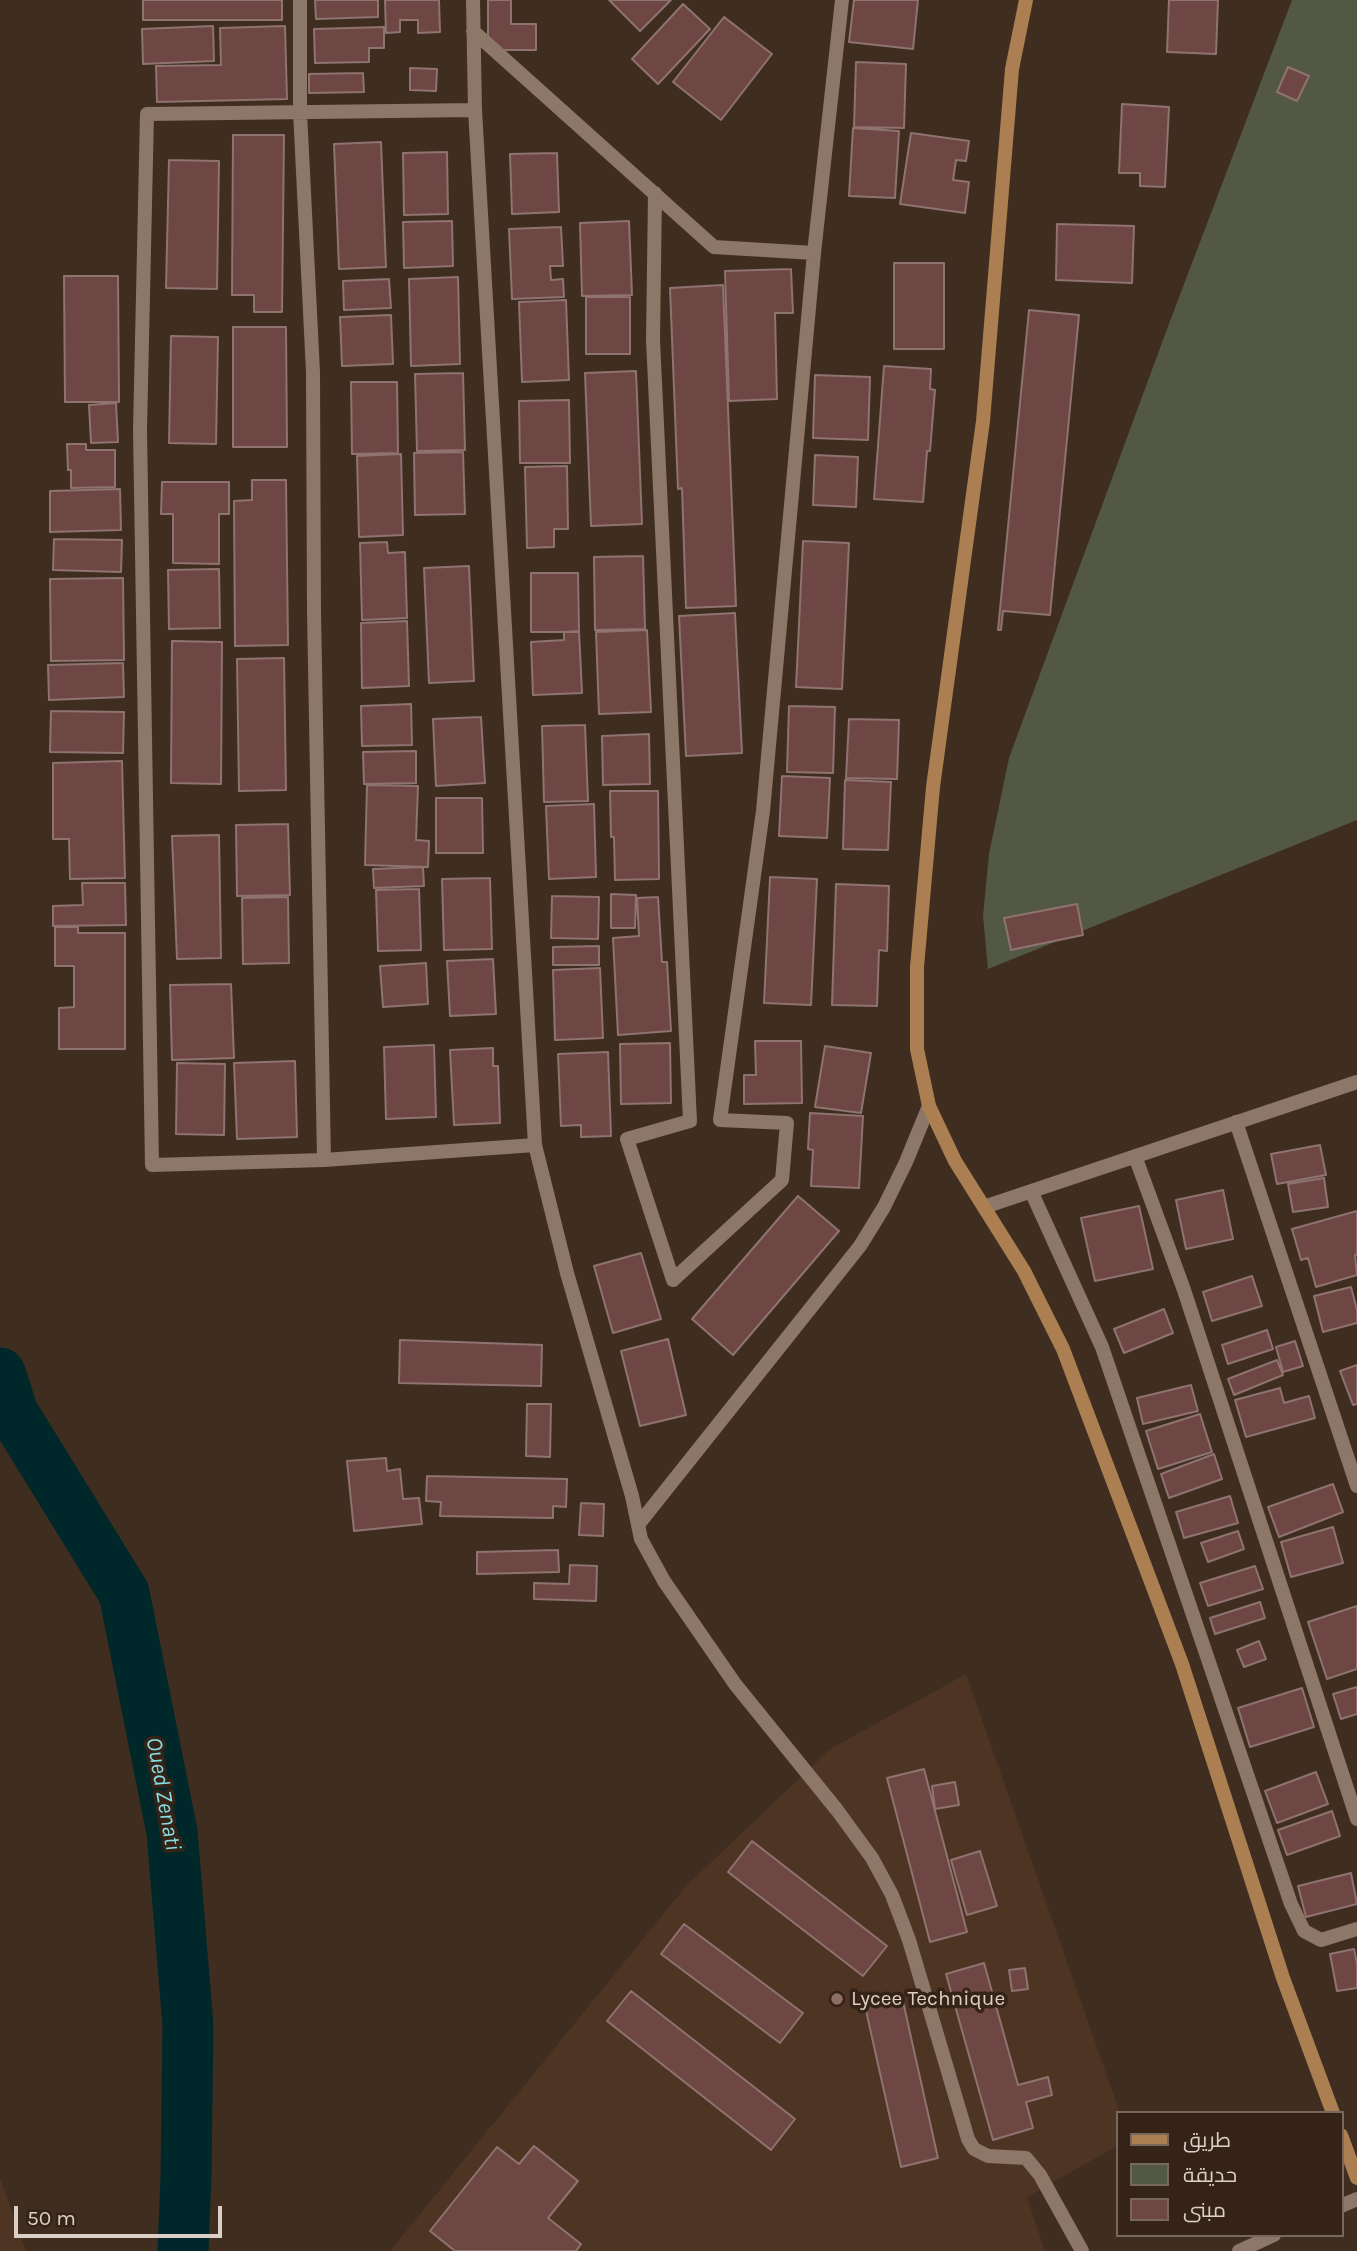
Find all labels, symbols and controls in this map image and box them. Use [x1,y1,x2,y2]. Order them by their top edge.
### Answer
water label: Oued Zenati [139,1735,187,1853]
place label: Lycee Technique [851,1986,1005,2012]
marker: Lycee Technique [829,1991,845,2007]
legend [1116,2111,1343,2237]
text: طريق [1183,2128,1231,2152]
text: حديقة [1183,2163,1237,2187]
scale bar [18,2192,226,2236]
text: مبنى [1183,2198,1226,2222]
text: 50 m [27,2206,76,2230]

